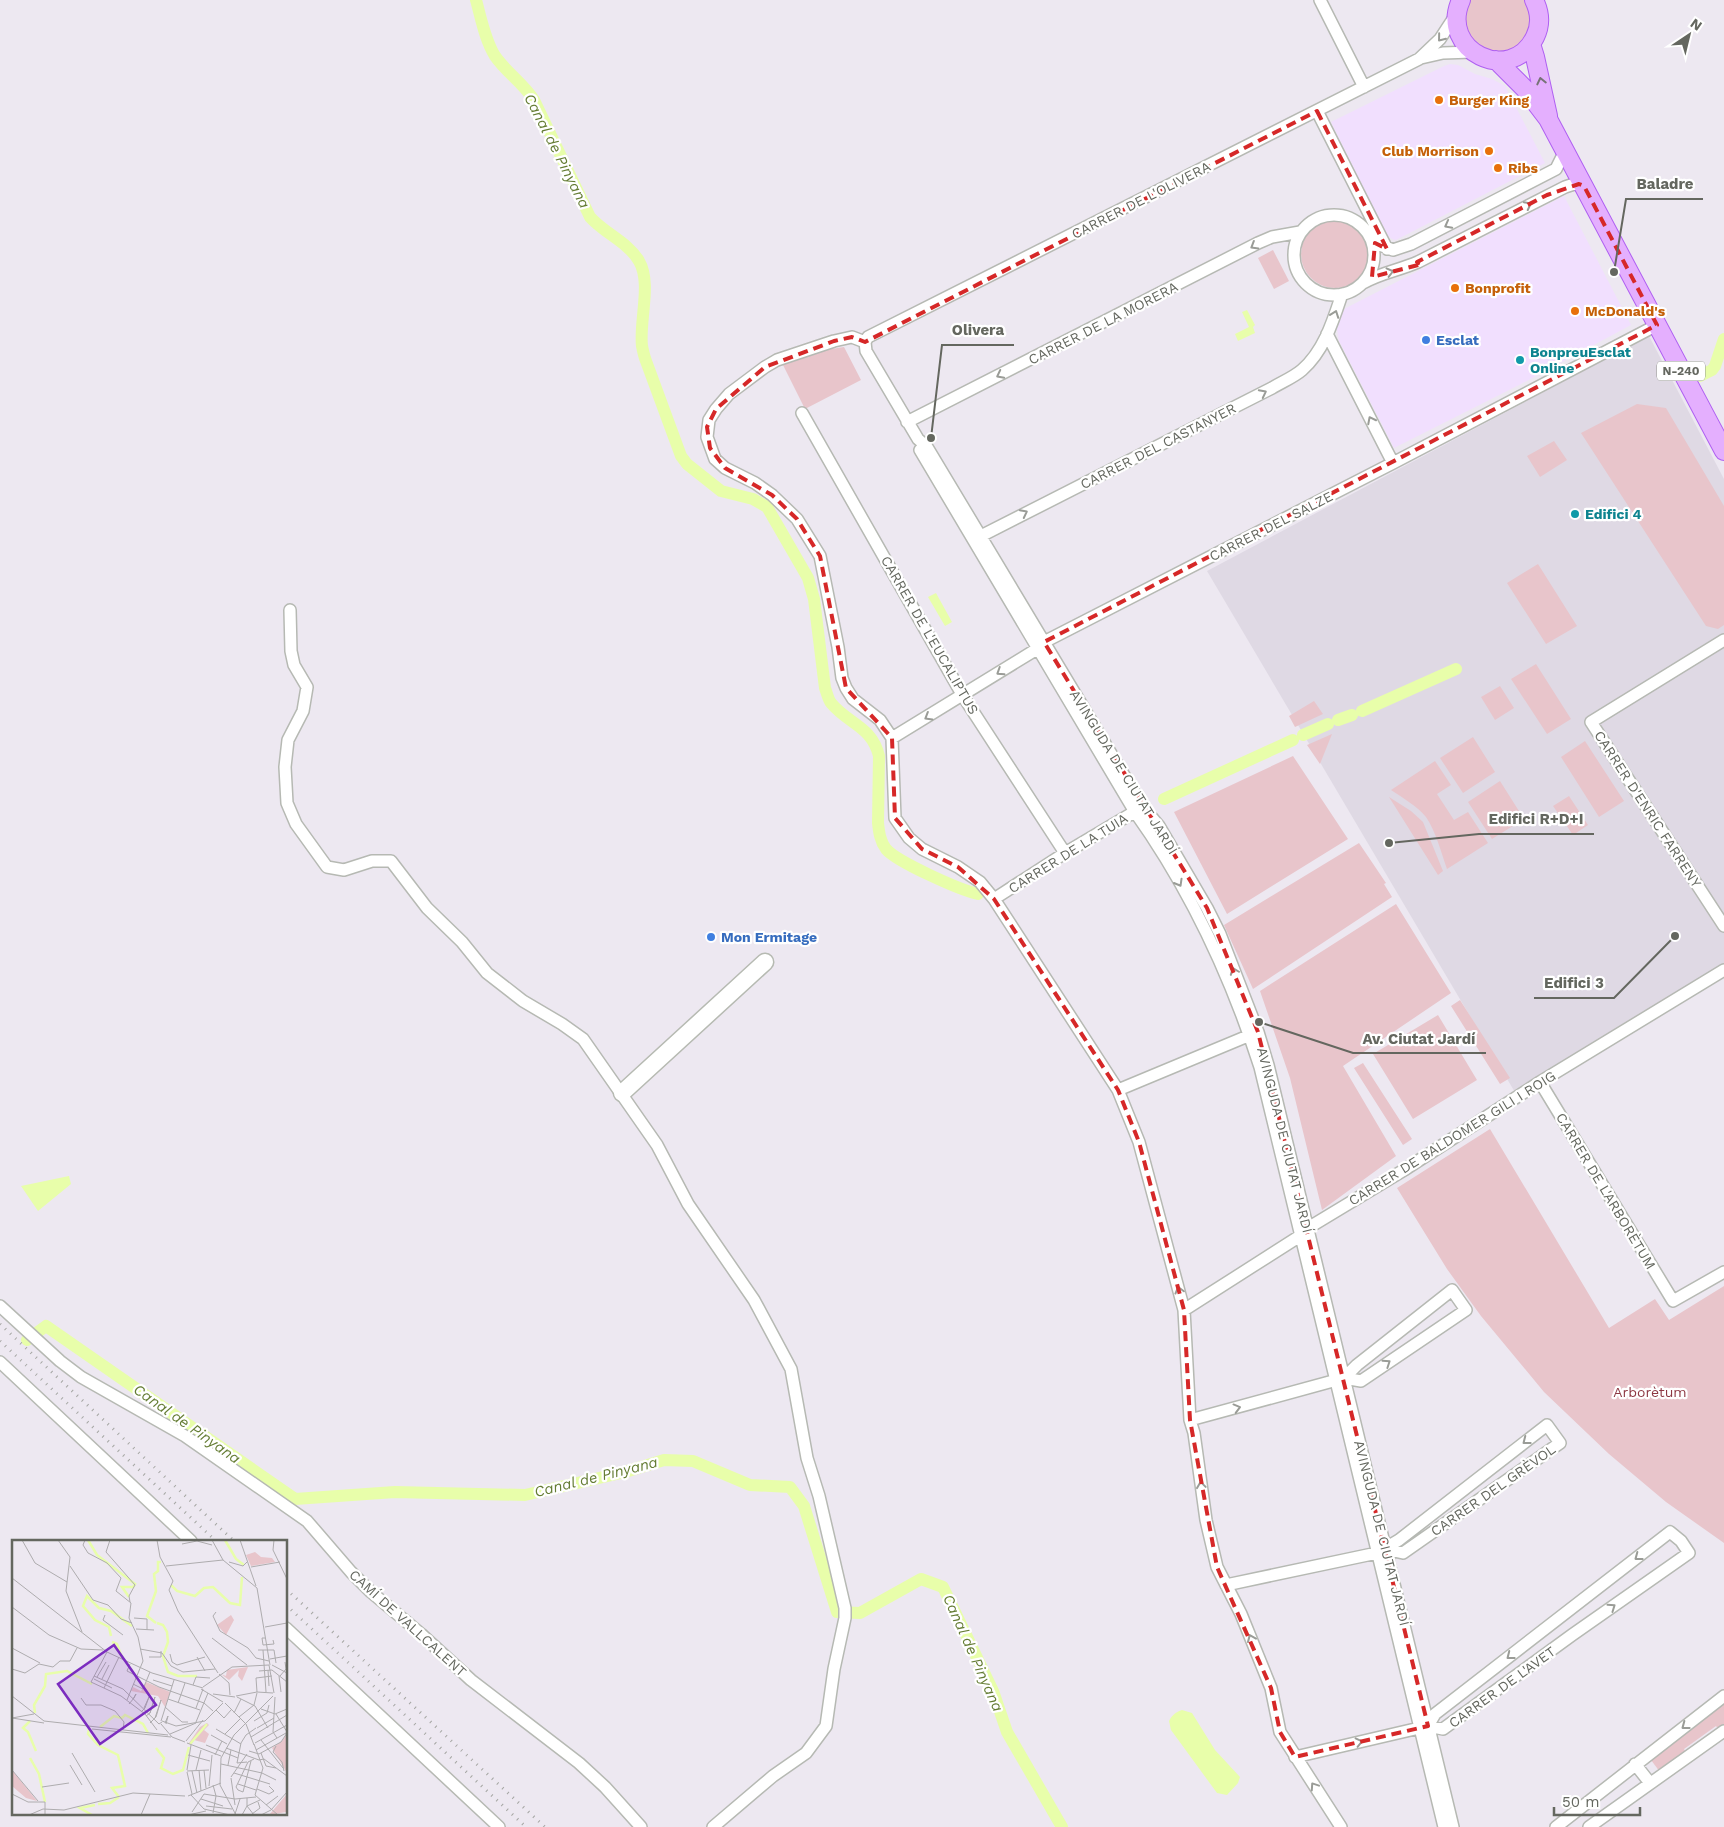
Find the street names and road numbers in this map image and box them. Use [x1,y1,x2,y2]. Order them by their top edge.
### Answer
street label: CARRER DE L'OLIVERA [1069,158,1213,242]
street label: CARRER DE LA MORERA [1026,278,1180,368]
road number: N-240 [1657,362,1705,381]
street label: CARRER DEL CASTANYER [1078,400,1238,492]
street label: CARRER DEL SALZE [1207,488,1335,564]
street label: CARRER DE L'EUCALIPTUS [878,553,982,717]
street label: AVINGUDA DE CIUTAT JARDÍ [1067,687,1181,857]
street label: CARRER D'ENRIC FARRENY [1591,728,1705,890]
street label: CARRER DE LA TUIA [1005,810,1131,896]
street label: AVINGUDA DE CIUTAT JARDÍ [1254,1046,1316,1234]
street label: CARRER DE BALDOMER GILI I ROIG [1346,1067,1558,1209]
street label: CARRER DE L'ARBORÈTUM [1553,1110,1659,1272]
street label: AVINGUDA DE CIUTAT JARDÍ [1351,1439,1413,1627]
street label: CARRER DEL GRÈVOL [1428,1441,1558,1539]
street label: CAMÍ DE VALLCALENT [346,1566,470,1680]
street label: CARRER DE L'AVET [1446,1643,1559,1731]

